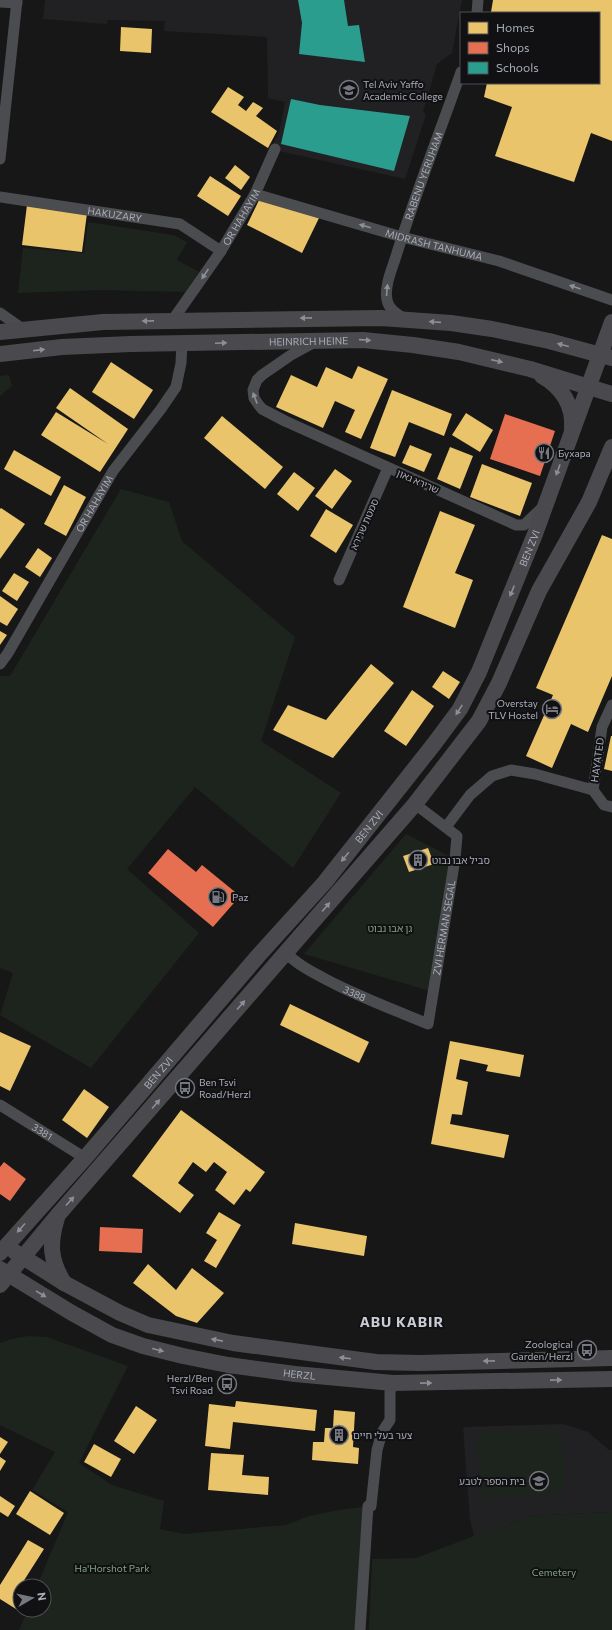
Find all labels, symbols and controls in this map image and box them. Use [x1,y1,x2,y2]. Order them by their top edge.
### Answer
legend [460,12,600,84]
text: Homes [496,20,534,34]
text: Shops [496,40,530,54]
text: Schools [496,60,539,74]
place label: Tel Aviv Yaffo Academic College [363,78,443,102]
school or university icon: Tel Aviv Yaffo Academic College [338,79,360,101]
street label: RABENU YERUHAM [402,130,445,222]
street label: OR HAHAYIM [220,187,263,247]
street label: HAKUZARY [87,204,143,224]
one-way arrow [359,223,371,229]
street label: MIDRASH TANHUMA [384,226,484,263]
one-way arrow [201,269,209,280]
one-way arrow [384,284,391,296]
one-way arrow [569,284,581,290]
one-way arrow [300,315,312,322]
one-way arrow [141,318,154,324]
one-way arrow [429,318,441,325]
street label: HEINRICH HEINE [269,334,348,348]
one-way arrow [359,337,372,343]
one-way arrow [215,339,227,346]
one-way arrow [557,341,569,347]
one-way arrow [33,346,45,353]
one-way arrow [491,359,503,365]
one-way arrow [252,392,259,404]
restaurant icon: Бухара [533,442,555,464]
place label: Бухара [558,447,591,459]
one-way arrow [555,465,561,477]
street label: שרירא גאון [395,466,441,496]
street label: OR HAHAYIM [73,473,115,534]
street label: סמטת שרירא [347,496,381,552]
street label: BEN ZVI [517,528,542,568]
one-way arrow [508,586,514,598]
place label: Overstay TLV Hostel [488,697,538,721]
hotel icon: Overstay TLV Hostel [541,698,563,720]
one-way arrow [455,704,462,716]
street label: HAYATED [588,737,606,783]
street label: BEN ZVI [352,808,385,845]
building icon: סביל אבו נבוט [407,849,429,871]
one-way arrow [340,851,349,862]
place label: סביל אבו נבוט [432,854,490,866]
street label: ZVI HERMAN SEGAL [430,879,457,976]
fuel station icon: Paz [207,886,229,908]
place label: Paz [232,891,249,903]
one-way arrow [321,902,330,912]
park label: גן אבו נבוט [368,922,413,934]
street label: 3388 [341,983,368,1004]
one-way arrow [236,1000,245,1011]
street label: BEN ZVI [141,1054,175,1091]
place label: Ben Tsvi Road/Herzl [199,1076,251,1100]
bus stop icon: Ben Tsvi Road/Herzl [174,1077,196,1099]
one-way arrow [151,1098,160,1109]
street label: 3381 [30,1121,55,1142]
one-way arrow [65,1197,74,1206]
one-way arrow [17,1223,26,1234]
one-way arrow [35,1291,47,1298]
district label: ABU KABIR [360,1313,444,1330]
one-way arrow [210,1337,223,1343]
place label: Zoological Garden/Herzl [511,1338,573,1362]
bus stop icon: Zoological Garden/Herzl [576,1339,598,1361]
one-way arrow [152,1347,164,1353]
one-way arrow [339,1355,351,1361]
one-way arrow [483,1358,495,1365]
street label: HERZL [282,1366,316,1382]
place label: Herzl/Ben Tsvi Road [167,1372,213,1396]
bus stop icon: Herzl/Ben Tsvi Road [216,1373,238,1395]
one-way arrow [550,1377,563,1383]
one-way arrow [420,1379,432,1386]
building icon: צער בעלי חיים [328,1424,350,1446]
place label: צער בעלי חיים [353,1429,413,1441]
school or university icon: בית הספר לטבע [528,1470,550,1492]
place label: בית הספר לטבע [459,1475,525,1487]
park label: Ha'Horshot Park [74,1562,150,1574]
park label: Cemetery [532,1566,576,1578]
north arrow [12,1578,52,1618]
text: N [35,1591,49,1601]

